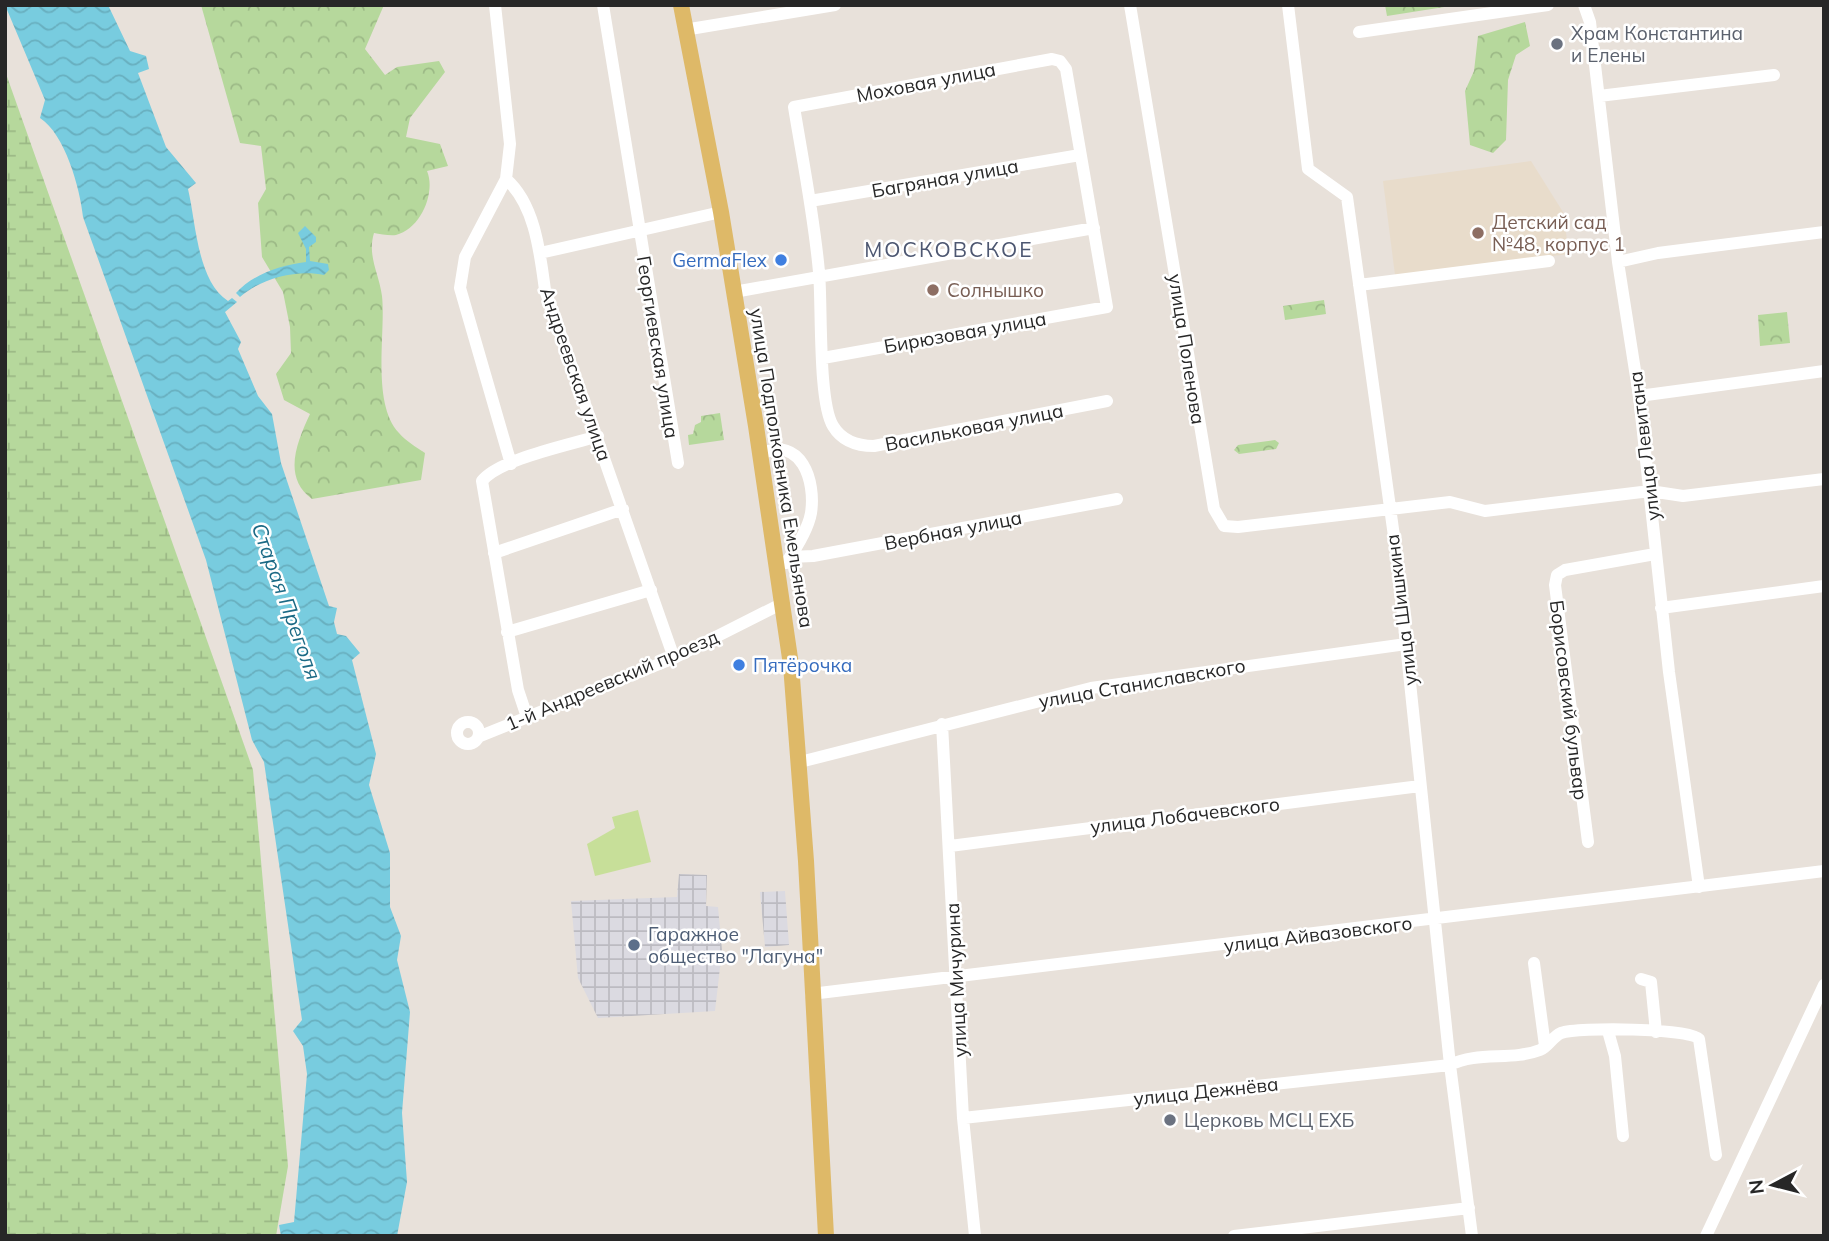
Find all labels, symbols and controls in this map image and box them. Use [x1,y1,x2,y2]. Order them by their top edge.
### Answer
place label: Храм Константина и Елены [1571,21,1743,67]
marker: Храм Константина и Елены [1549,36,1565,52]
street label: Моховая улица [854,57,998,107]
street label: Багряная улица [870,153,1020,203]
place label: Детский сад №48, корпус 1 [1492,210,1625,256]
marker: Детский сад №48, корпус 1 [1470,225,1486,241]
district label: МОСКОВСКОЕ [864,236,1034,262]
place label: GermaFlex [672,248,767,272]
marker: GermaFlex [773,252,789,268]
street label: Георгиевская улица [632,254,684,440]
street label: улица Поленова [1163,272,1211,426]
place label: Солнышко [947,278,1044,302]
marker: Солнышко [925,282,941,298]
street label: Андреевская улица [535,284,617,464]
street label: улица Подполковника Емельянова [745,306,819,630]
street label: Бирюзовая улица [882,306,1048,358]
street label: улица Левитана [1623,370,1665,522]
street label: Васильковая улица [883,398,1065,456]
street label: Вербная улица [882,505,1024,555]
water label: Старая Преголя [247,519,327,683]
street label: улица Шишкина [1380,533,1422,687]
street label: Борисовский бульвар [1545,599,1593,801]
street label: 1-й Андреевский проезд [502,624,723,736]
place label: Пятёрочка [753,653,852,677]
street label: улица Станиславского [1037,653,1247,713]
marker: Пятёрочка [731,657,747,673]
street label: улица Лобачевского [1089,791,1281,839]
street label: улица Мичурина [940,902,972,1058]
street label: улица Айвазовского [1223,911,1413,957]
place label: Гаражное общество "Лагуна" [648,922,823,968]
marker: Гаражное общество "Лагуна" [626,937,642,953]
street label: улица Дежнёва [1132,1071,1280,1111]
place label: Церковь МСЦ ЕХБ [1184,1108,1354,1132]
marker: Церковь МСЦ ЕХБ [1162,1112,1178,1128]
north arrow [1738,1150,1808,1220]
text: N [1743,1178,1769,1196]

